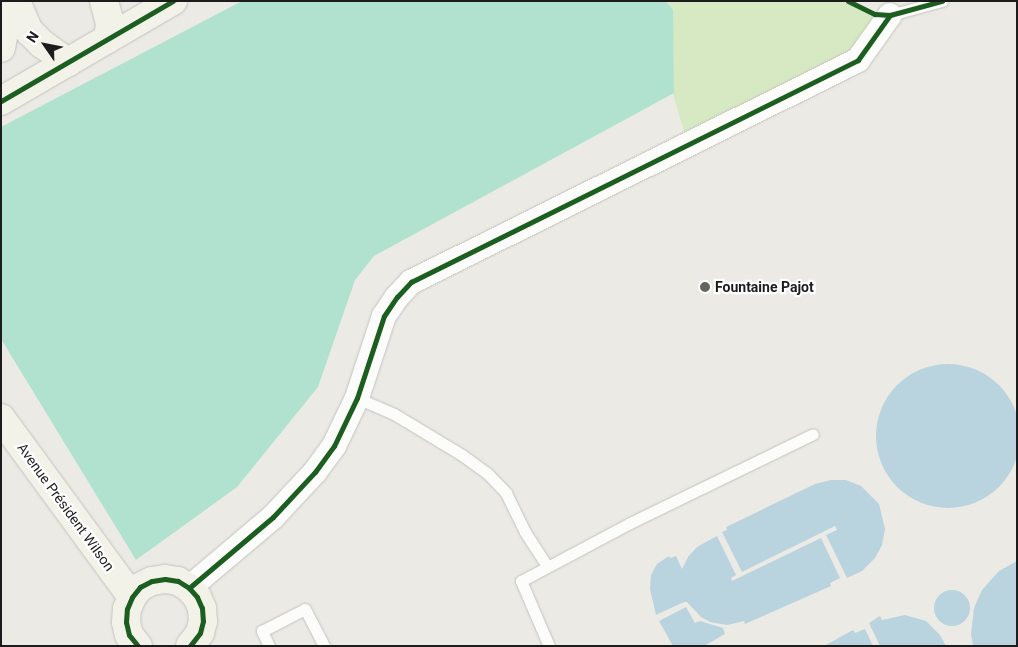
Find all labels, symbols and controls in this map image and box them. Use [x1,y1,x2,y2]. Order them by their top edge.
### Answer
north arrow [20,20,70,70]
text: N [23,28,42,45]
place label: Fountaine Pajot [715,279,814,295]
marker: Fountaine Pajot [699,281,711,293]
street label: Avenue Président Wilson [14,440,118,574]

